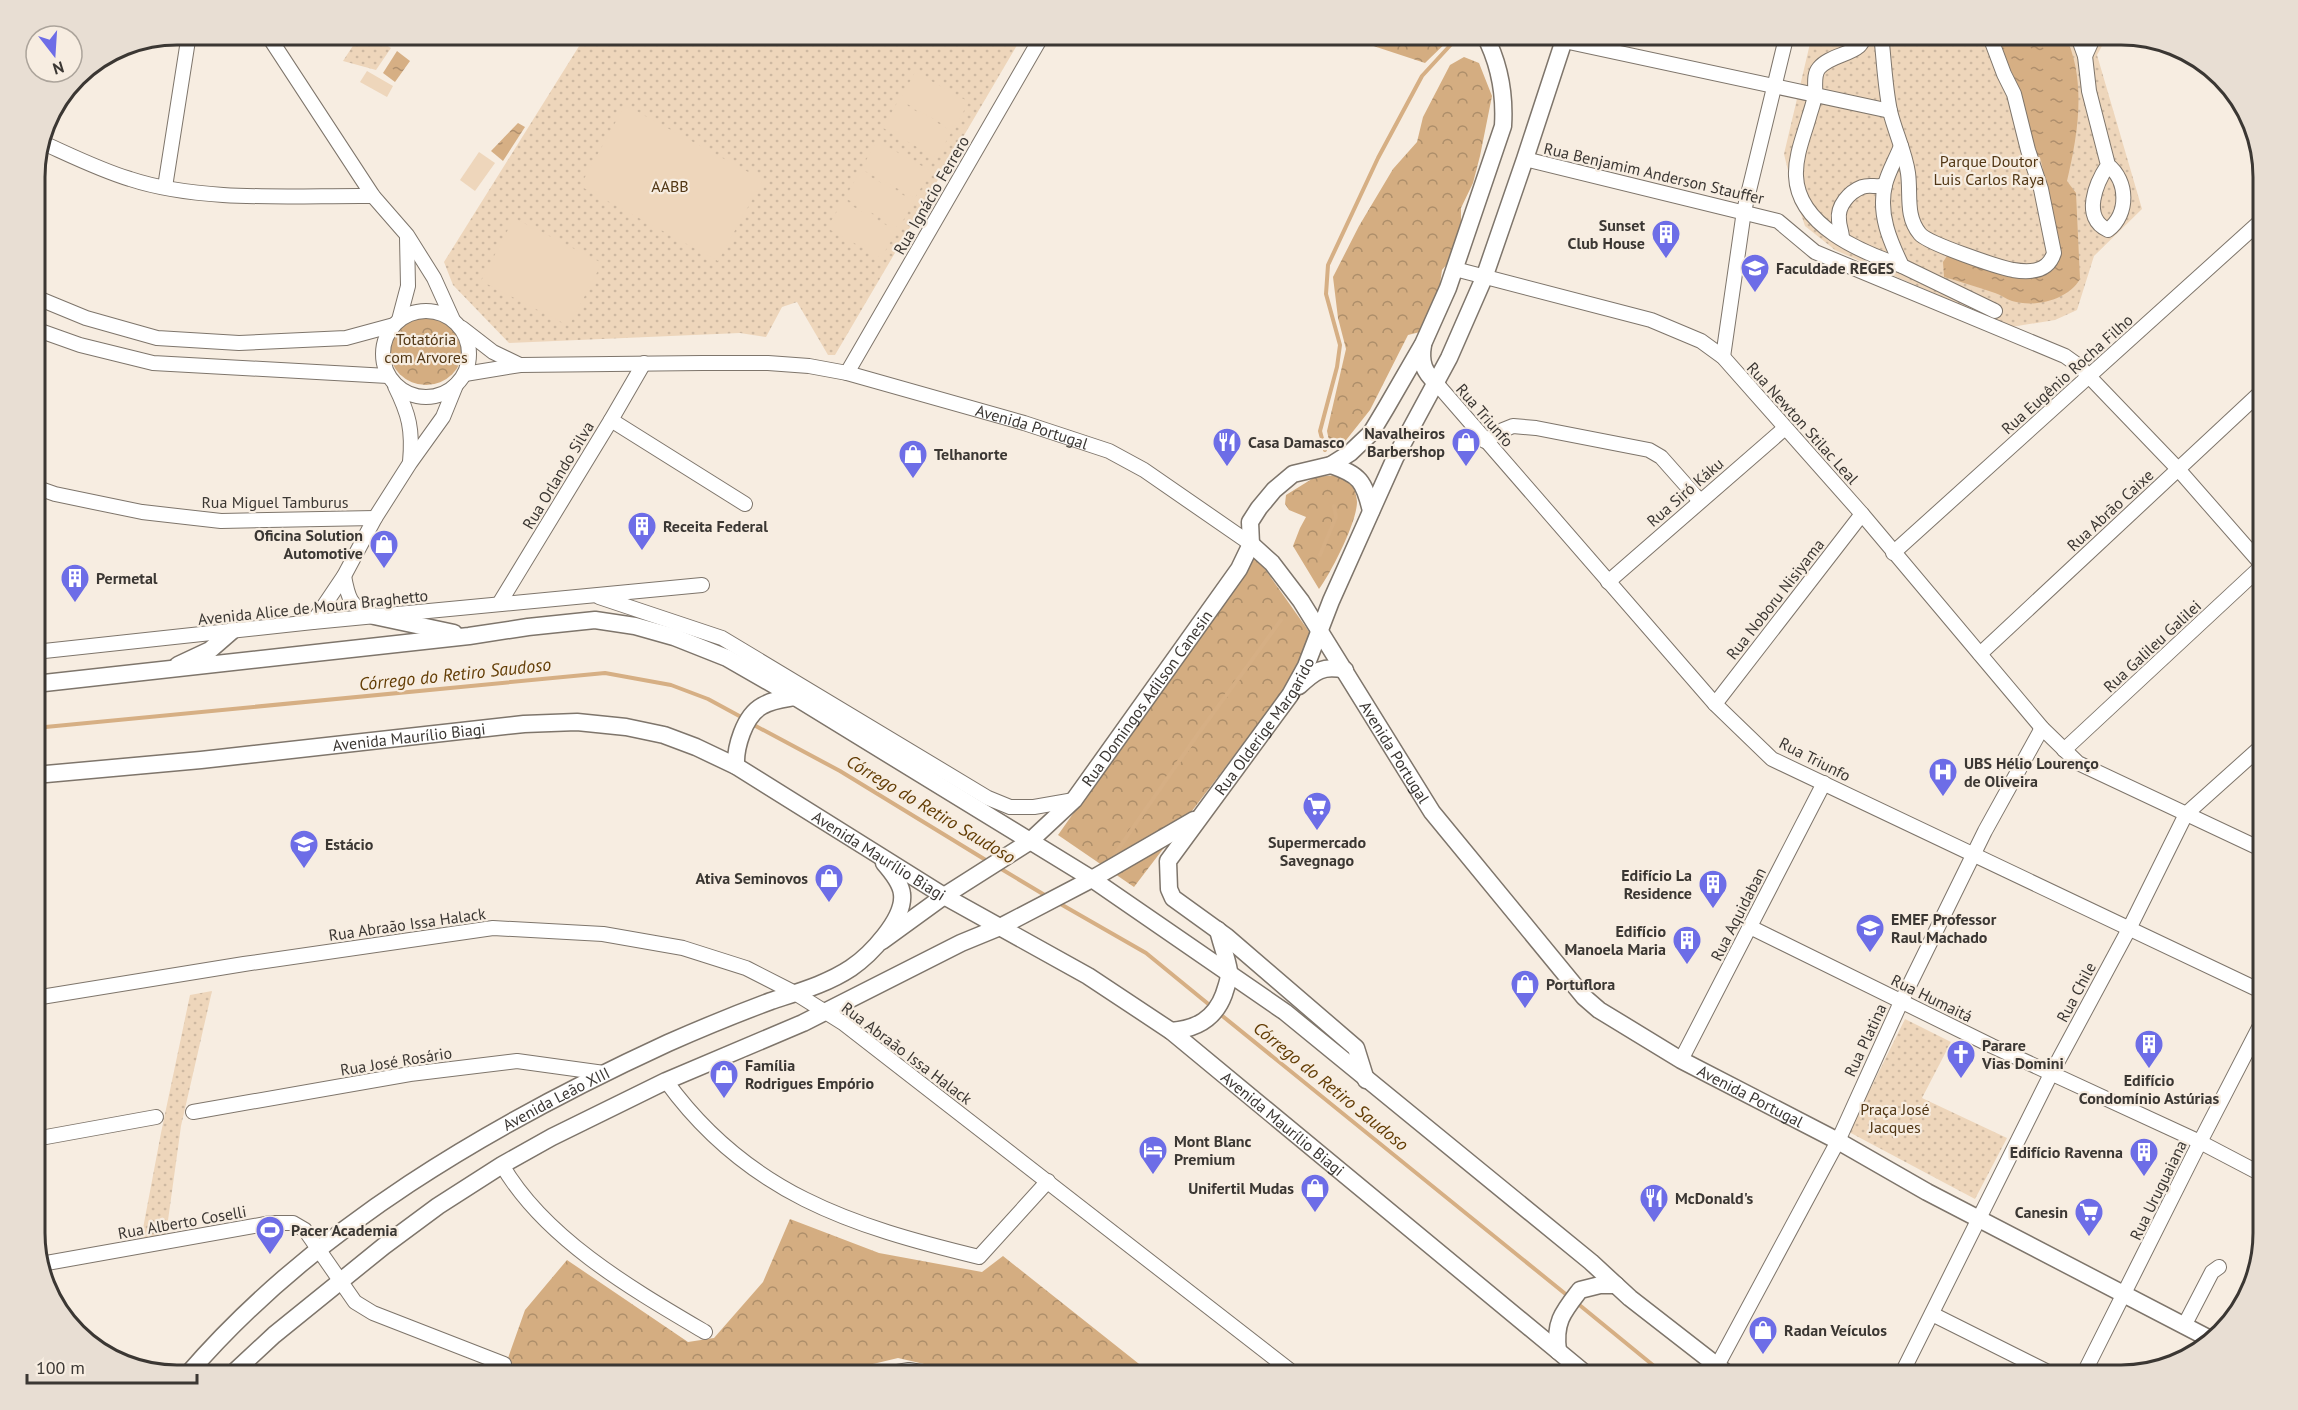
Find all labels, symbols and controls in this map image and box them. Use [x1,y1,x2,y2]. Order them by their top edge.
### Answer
north arrow [24,24,84,84]
text: N [50,57,66,79]
street label: Rua Ignácio Ferrero [889,132,973,258]
street label: Rua Benjamim Anderson Stauffer [1542,138,1767,208]
park label: Parque Doutor Luis Carlos Raya [1933,151,2045,189]
park label: AABB [651,176,689,196]
place label: Sunset Club House [1568,215,1645,253]
building icon: Sunset Club House [1650,218,1682,260]
school or university icon: Faculdade REGES [1739,252,1771,294]
place label: Faculdade REGES [1776,258,1894,278]
street label: Rua Eugênio Rocha Filho [1997,310,2137,438]
park label: Totatória com Arvores [384,329,468,367]
street label: Rua Newton Stilac Leal [1743,358,1863,488]
street label: Rua Triunfo [1452,379,1518,451]
street label: Avenida Portugal [973,400,1091,454]
street label: Rua Orlando Silva [518,417,598,533]
place label: Navalheiros Barbershop [1364,423,1445,461]
restaurant icon: Casa Damasco [1211,426,1243,468]
shop icon: Navalheiros Barbershop [1450,426,1482,468]
place label: Casa Damasco [1248,432,1345,452]
shop icon: Telhanorte [897,438,929,480]
place label: Telhanorte [934,444,1008,464]
street label: Rua Siró Káku [1642,453,1728,531]
street label: Rua Abrão Caixe [2063,465,2157,555]
street label: Rua Miguel Tamburus [201,492,349,512]
building icon: Receita Federal [626,510,658,552]
place label: Receita Federal [663,516,768,536]
place label: Oficina Solution Automotive [254,525,363,563]
shop icon: Oficina Solution Automotive [368,528,400,570]
street label: Rua Noboru Nisiyama [1722,535,1828,663]
building icon: Permetal [59,562,91,604]
place label: Permetal [96,568,158,588]
street label: Avenida Alice de Moura Braghetto [197,585,429,629]
street label: Rua Galileu Galilei [2099,596,2205,696]
street label: Rua Domingos Adilson Canesin [1077,606,1216,790]
water label: Córrego do Retiro Saudoso [358,652,552,696]
street label: Rua Olderige Margarido [1210,655,1318,799]
street label: Avenida Portugal [1356,697,1434,807]
street label: Avenida Maurílio Biagi [332,718,487,755]
street label: Rua Triunfo [1776,732,1854,786]
water label: Córrego do Retiro Saudoso [842,749,1020,869]
place label: UBS Hélio Lourenço de Oliveira [1964,753,2099,791]
hospital icon: UBS Hélio Lourenço de Oliveira [1927,756,1959,798]
supermarket icon: Supermercado Savegnago [1301,790,1333,832]
street label: Avenida Maurílio Biagi [809,806,950,905]
school or university icon: Estácio [288,828,320,870]
place label: Supermercado Savegnago [1268,832,1366,870]
place label: Estácio [325,834,374,854]
shop icon: Ativa Seminovos [813,862,845,904]
street label: Rua Aquidaban [1706,864,1770,964]
place label: Edifício La Residence [1621,865,1692,903]
place label: Ativa Seminovos [695,868,808,888]
building icon: Edifício La Residence [1697,868,1729,910]
street label: Rua Abraão Issa Halack [327,903,487,945]
place label: EMEF Professor Raul Machado [1891,909,1997,947]
school or university icon: EMEF Professor Raul Machado [1854,912,1886,954]
place label: Edifício Manoela Maria [1565,921,1666,959]
building icon: Edifício Manoela Maria [1671,924,1703,966]
street label: Rua Chile [2052,959,2100,1025]
shop icon: Portuflora [1509,968,1541,1010]
street label: Rua Humaitá [1888,970,1976,1026]
place label: Portuflora [1546,974,1615,994]
street label: Rua Abraão Issa Halack [838,997,977,1109]
street label: Rua Platina [1839,1000,1891,1080]
water label: Córrego do Retiro Saudoso [1249,1016,1413,1156]
building icon: Edifício Condomínio Astúrias [2133,1028,2165,1070]
place label: Parare Vias Domini [1981,1035,2064,1073]
church icon: Parare Vias Domini [1945,1038,1977,1080]
street label: Rua José Rosário [339,1042,453,1080]
place label: Família Rodrigues Empório [745,1055,874,1093]
shop icon: Família Rodrigues Empório [708,1058,740,1100]
street label: Avenida Portugal [1694,1060,1807,1132]
street label: Avenida Leão XIII [499,1062,613,1135]
street label: Avenida Maurílio Biagi [1217,1067,1348,1180]
place label: Edifício Condomínio Astúrias [2079,1070,2219,1108]
park label: Praça José Jacques [1860,1099,1930,1137]
place label: Mont Blanc Premium [1174,1131,1252,1169]
hotel icon: Mont Blanc Premium [1137,1134,1169,1176]
building icon: Edifício Ravenna [2128,1136,2160,1178]
street label: Rua Uruguaiana [2125,1137,2191,1243]
place label: Edifício Ravenna [2010,1142,2123,1162]
shop icon: Unifertil Mudas [1299,1172,1331,1214]
place label: Unifertil Mudas [1188,1178,1294,1198]
restaurant icon: McDonald's [1638,1182,1670,1224]
place label: McDonald's [1675,1188,1754,1208]
supermarket icon: Canesin [2073,1196,2105,1238]
street label: Rua Alberto Coselli [116,1201,248,1243]
place label: Canesin [2015,1202,2068,1222]
sports icon: Pacer Academia [254,1214,286,1256]
place label: Pacer Academia [291,1220,398,1240]
shop icon: Radan Veículos [1747,1314,1779,1356]
place label: Radan Veículos [1784,1320,1887,1340]
scale bar [27,1347,196,1385]
text: 100 m [36,1356,85,1379]

